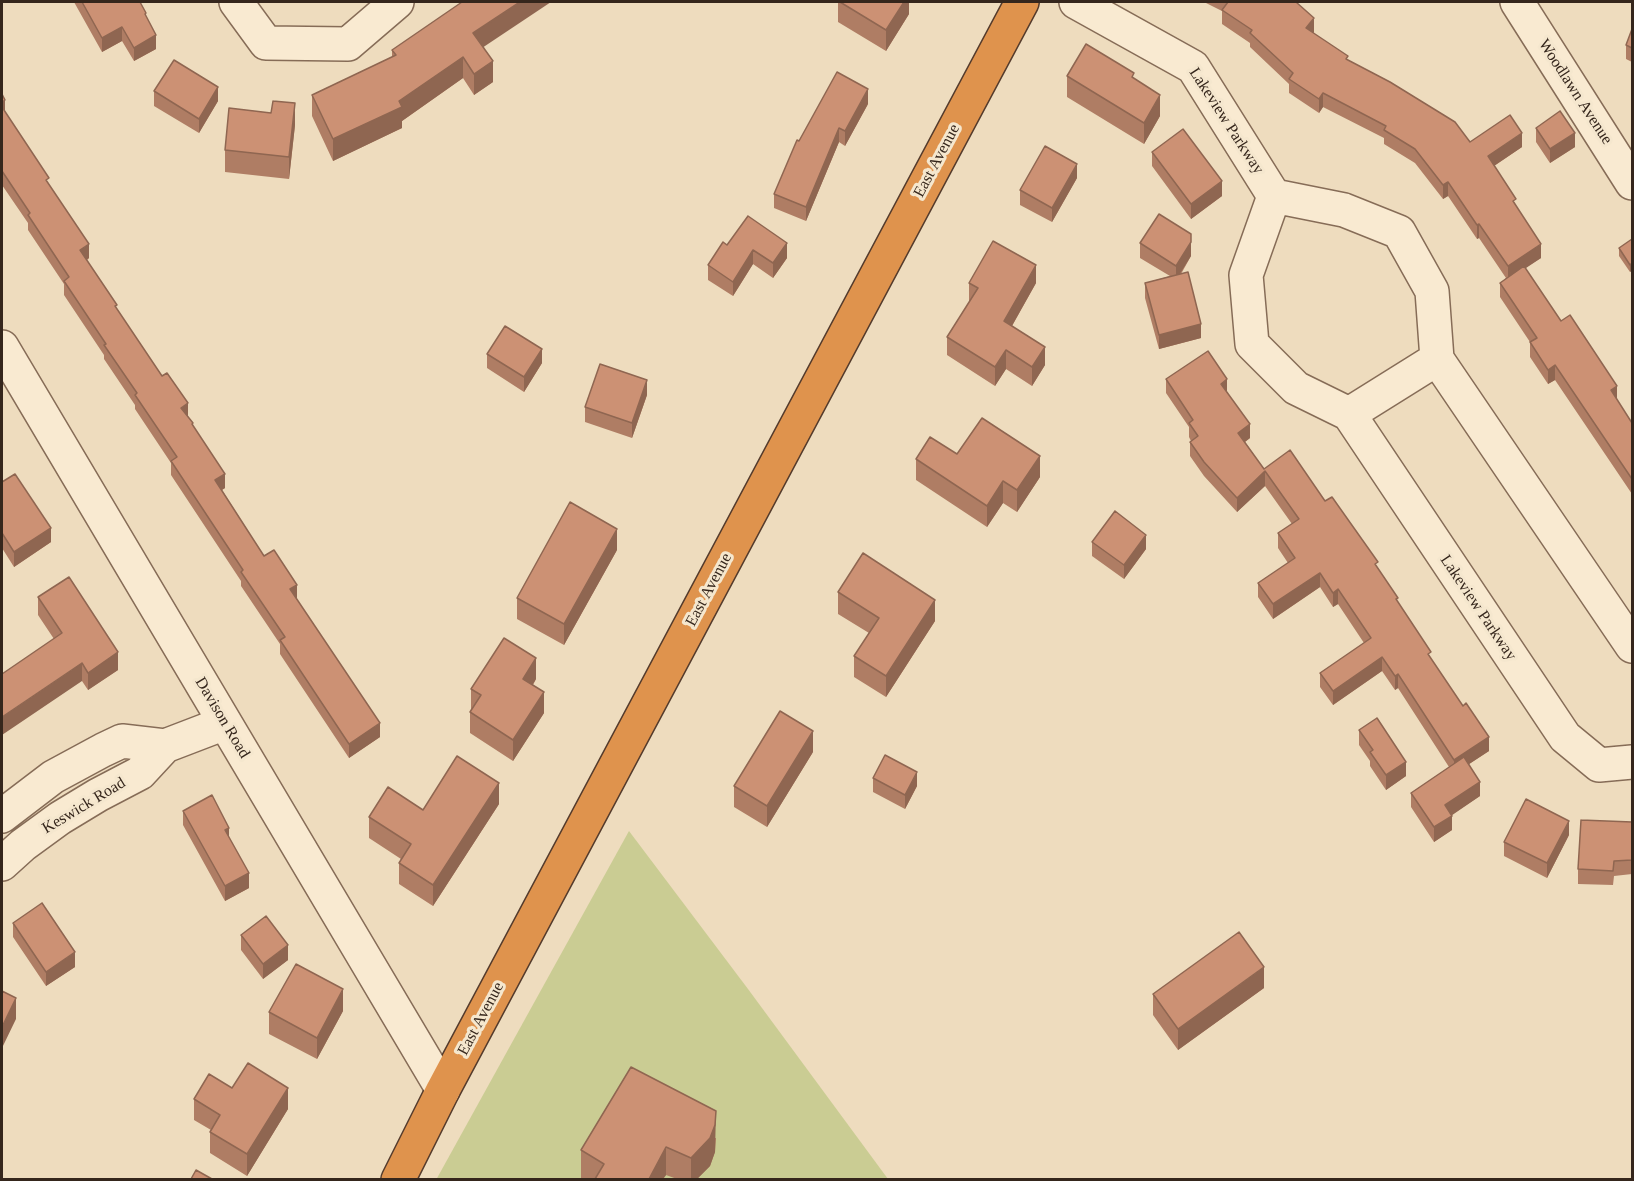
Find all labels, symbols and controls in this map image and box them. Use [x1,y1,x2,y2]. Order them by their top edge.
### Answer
street label: Woodlawn Avenue [1534,36,1616,148]
street label: Lakeview Parkway [1184,64,1268,178]
street label: East Avenue [910,121,964,201]
street label: East Avenue [682,550,736,630]
street label: Lakeview Parkway [1436,552,1520,664]
street label: Davison Road [190,674,254,762]
street label: Keswick Road [39,774,129,838]
street label: East Avenue [454,979,508,1059]

